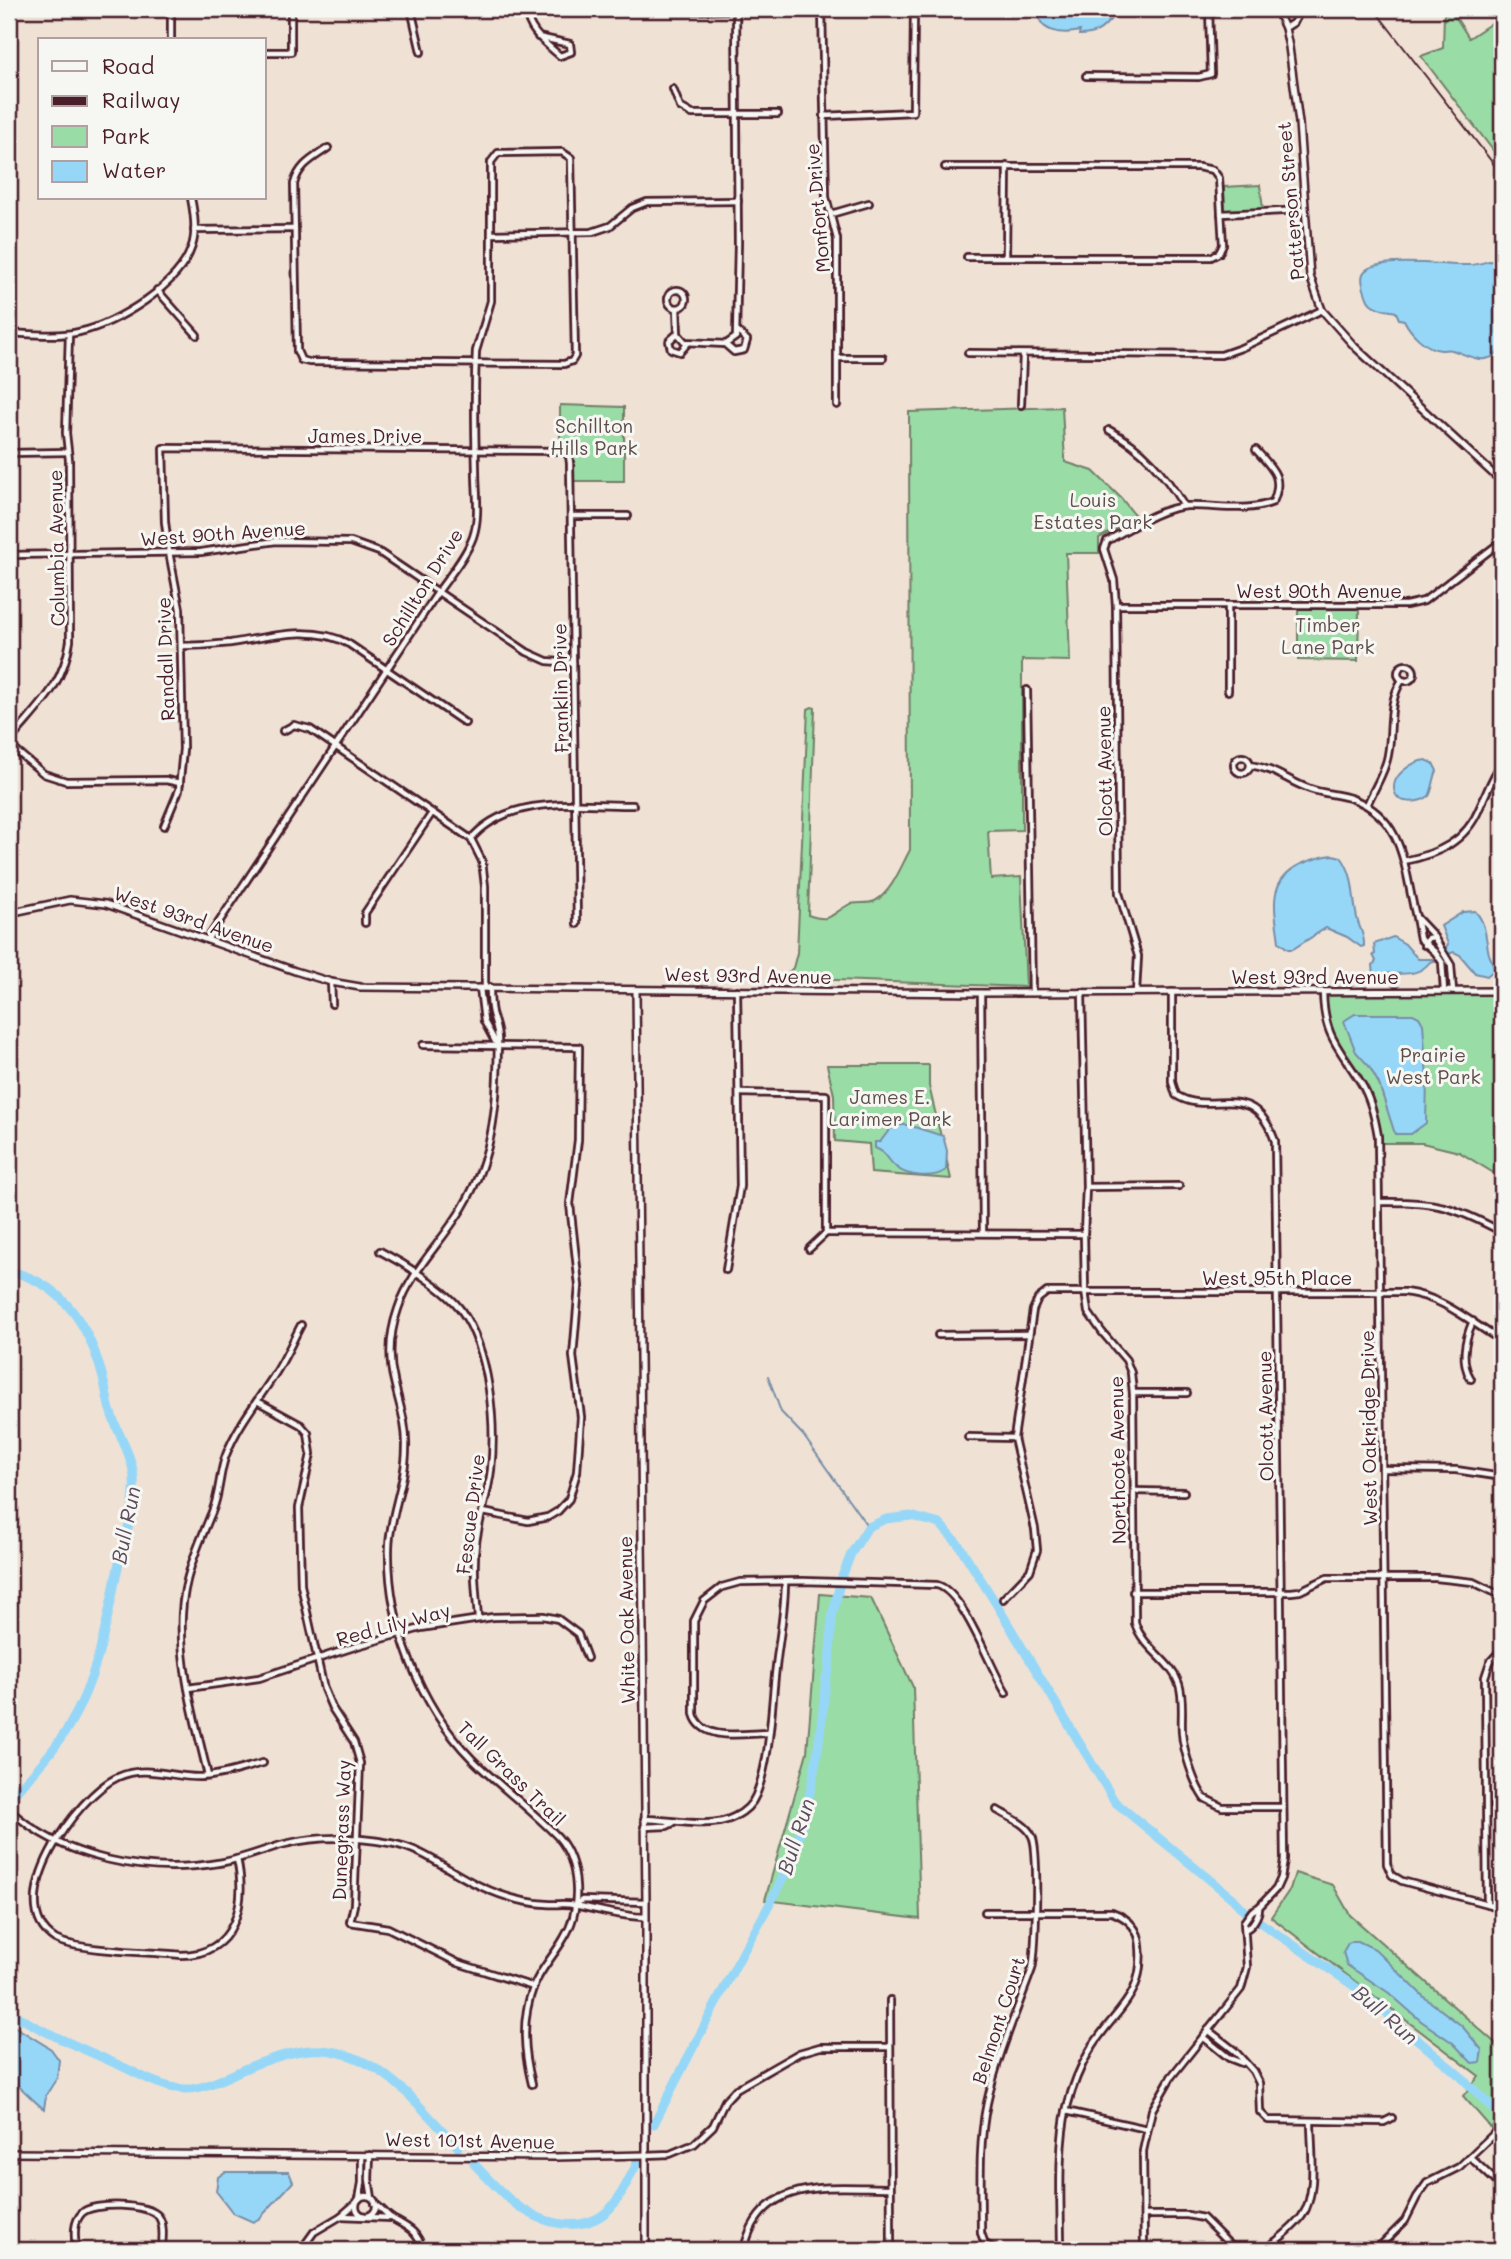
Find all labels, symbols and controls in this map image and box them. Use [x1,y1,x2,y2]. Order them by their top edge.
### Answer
legend [38,38,266,200]
text: Road [102,52,154,79]
text: Railway [102,86,181,113]
street label: Patterson Street [1271,121,1309,281]
text: Park [102,122,150,149]
street label: Monfort Drive [799,142,835,274]
text: Water [102,156,166,183]
park label: Schillton Hills Park [550,413,638,460]
street label: James Drive [308,423,422,448]
street label: Columbia Avenue [42,469,70,627]
park label: Louis Estates Park [1034,487,1152,534]
street label: West 90th Avenue [139,515,307,551]
street label: Schillton Drive [376,523,468,651]
street label: West 90th Avenue [1236,578,1402,603]
street label: Randall Drive [150,596,180,722]
park label: Timber Lane Park [1281,612,1375,659]
street label: Franklin Drive [546,623,574,753]
street label: Olcott Avenue [1090,705,1118,837]
street label: West 93rd Avenue [111,880,277,958]
street label: West 93rd Avenue [664,961,832,989]
street label: West 93rd Avenue [1231,964,1399,989]
park label: Prairie West Park [1385,1042,1481,1089]
park label: James E. Larimer Park [829,1084,951,1131]
street label: West 95th Place [1202,1265,1352,1290]
street label: West Oakridge Drive [1354,1330,1382,1526]
street label: Olcott Avenue [1251,1350,1279,1482]
street label: Northcote Avenue [1103,1376,1131,1544]
street label: Fescue Drive [450,1452,490,1576]
water label: Bull Run [104,1484,146,1566]
street label: White Oak Avenue [612,1536,640,1704]
street label: Red Lily Way [333,1597,453,1651]
street label: Tall Grass Trail [453,1715,571,1831]
street label: Dunegrass Way [326,1759,356,1901]
water label: Bull Run [770,1795,820,1877]
street label: Belmont Court [966,1953,1030,2087]
water label: Bull Run [1348,1978,1424,2050]
street label: West 101st Avenue [385,2126,555,2154]

